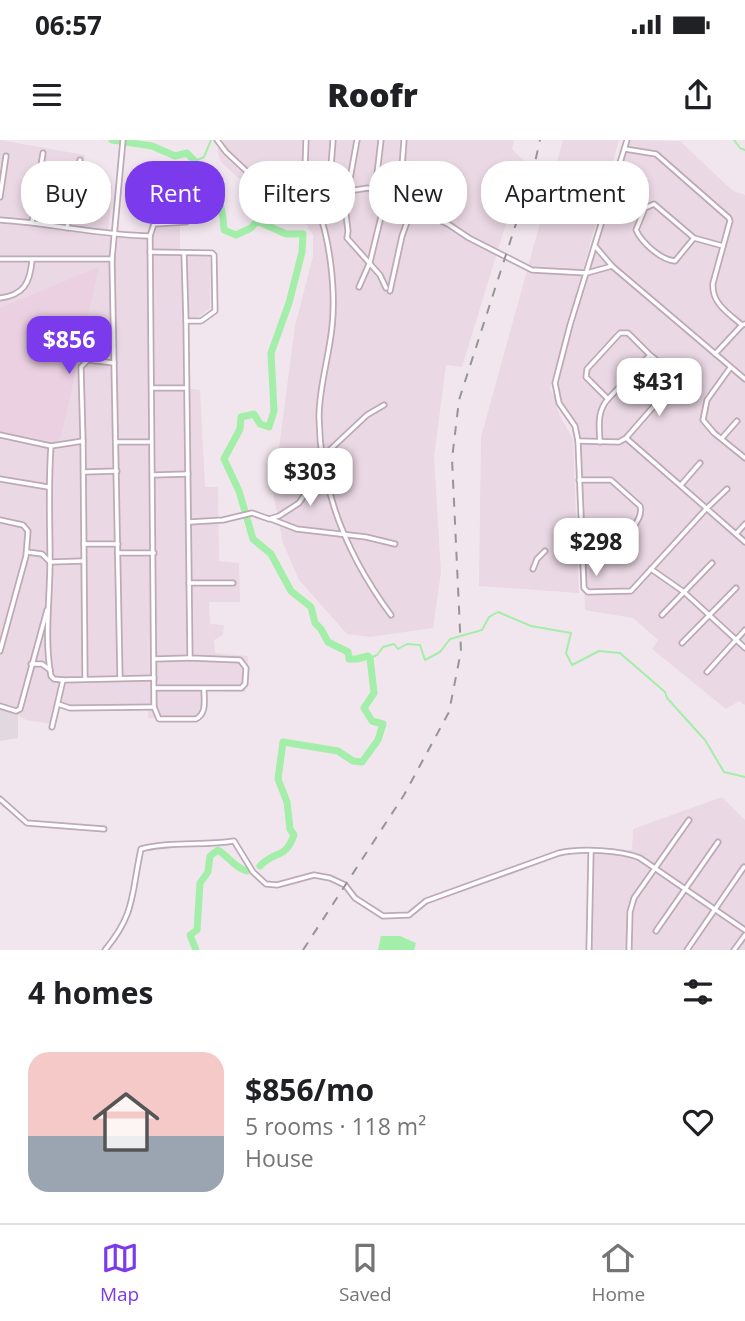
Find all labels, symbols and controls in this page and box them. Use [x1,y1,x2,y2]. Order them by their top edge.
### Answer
text: 06:57 [35,7,102,43]
text: Roofr [327,73,418,116]
icon: menu [28,76,66,114]
icon: share [679,76,717,114]
chip: Buy [21,161,111,224]
chip: Rent [125,161,225,224]
chip: Filters [239,161,355,224]
chip: New [369,161,467,224]
chip: Apartment [481,161,649,224]
pin: $856 [28,316,110,376]
text: $856 [43,323,95,355]
pin: $431 [618,358,700,418]
text: $431 [633,365,685,397]
pin: $303 [269,448,351,508]
text: $303 [284,455,336,487]
pin: $298 [555,518,637,578]
text: $298 [570,525,622,557]
text: 4 homes [28,972,153,1013]
icon: filters [679,973,717,1011]
text: $856/mo [245,1069,374,1110]
icon: home [84,1080,168,1164]
icon: heart [679,1103,717,1141]
text: 5 rooms · 118 m² [245,1110,426,1142]
text: House [245,1142,314,1174]
tab: Map [100,1239,139,1307]
tab: Saved [339,1239,392,1307]
tab: Home [591,1239,645,1307]

